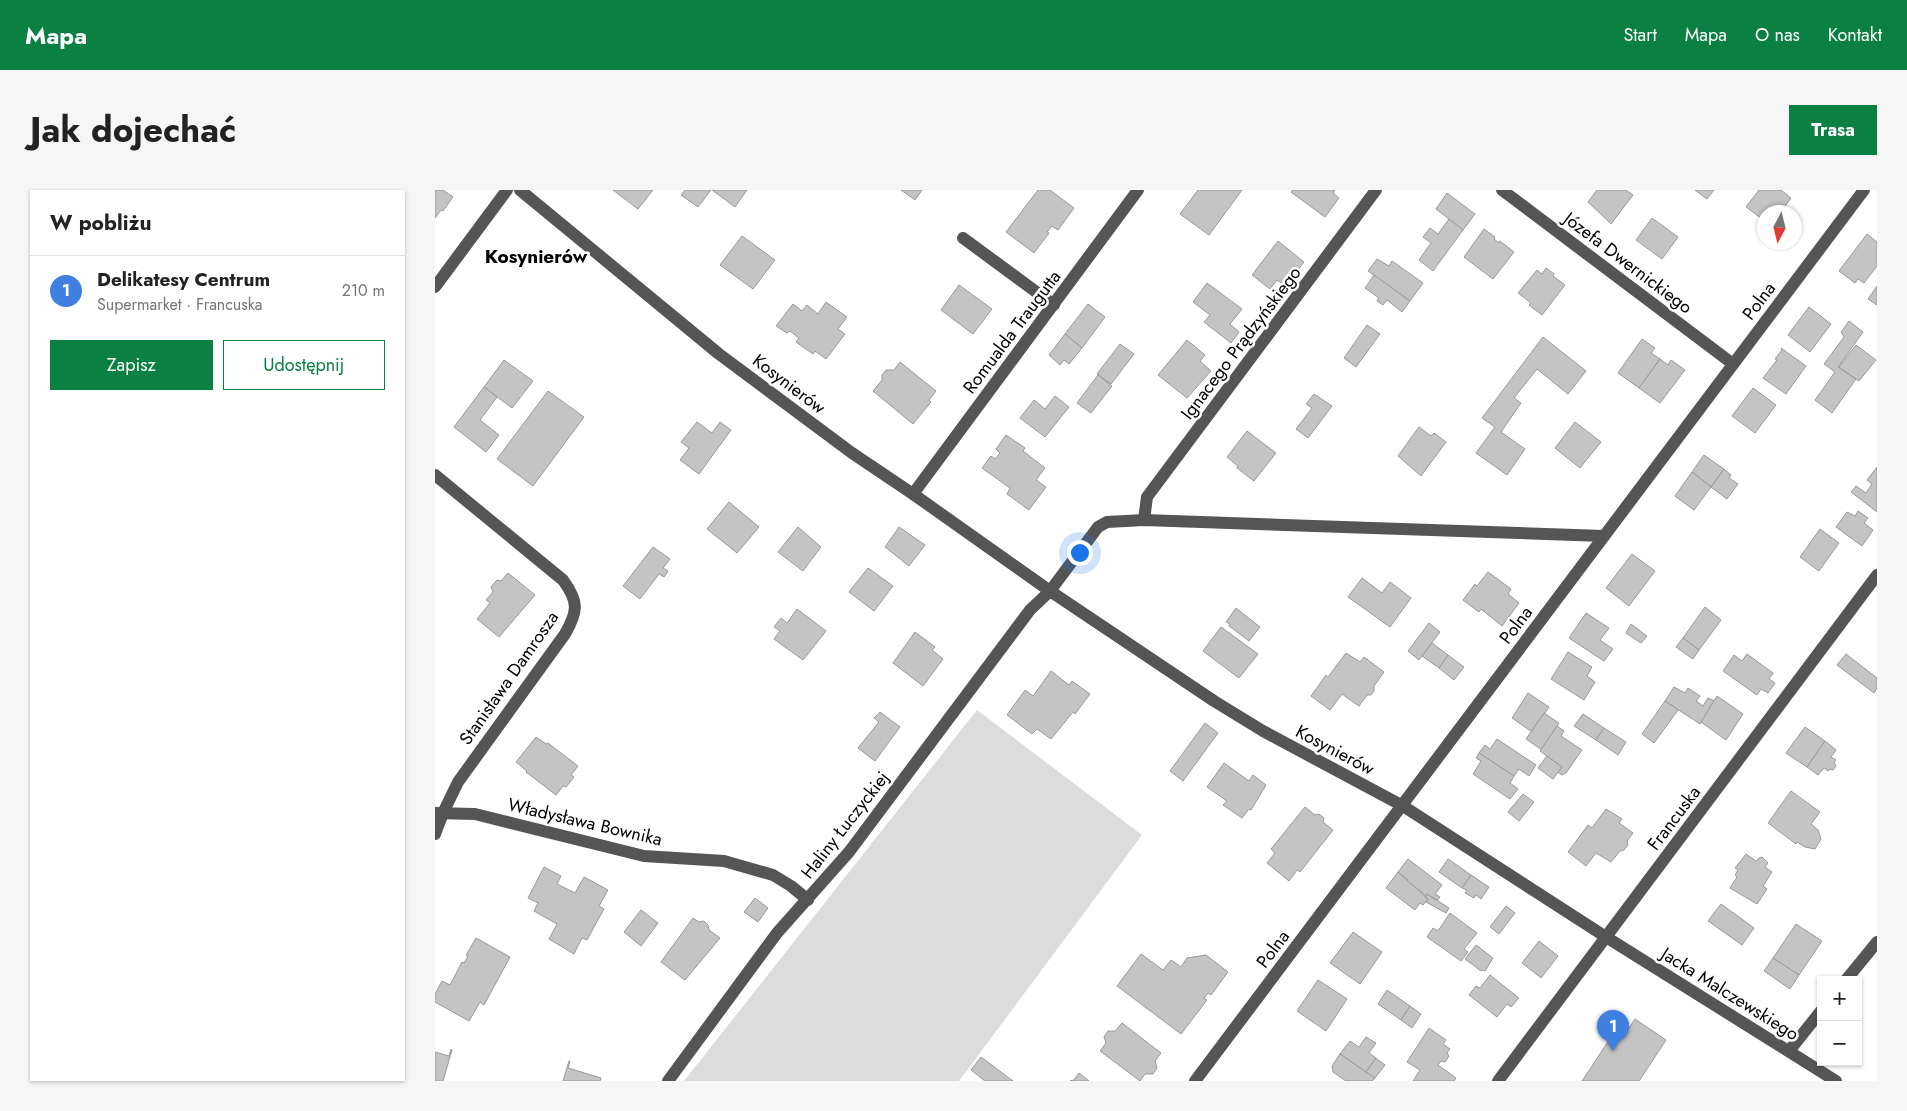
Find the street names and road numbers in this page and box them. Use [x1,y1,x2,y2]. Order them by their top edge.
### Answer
street label: Józefa Dwernickiego [1557,205,1698,320]
street label: Ignacego Prądzyńskiego [1175,261,1307,425]
street label: Romualda Traugutta [957,265,1067,399]
street label: Polna [1736,277,1782,325]
street label: Kosynierów [747,348,832,421]
street label: Polna [1493,601,1539,649]
street label: Stanisława Damrosza [453,606,565,750]
street label: Kosynierów [1291,718,1380,782]
street label: Haliny Łuczyckiej [795,766,895,884]
street label: Francuska [1641,780,1707,856]
street label: Władysława Bownika [505,792,665,852]
street label: Polna [1250,925,1296,973]
street label: Jacka Malczewskiego [1654,940,1804,1047]

